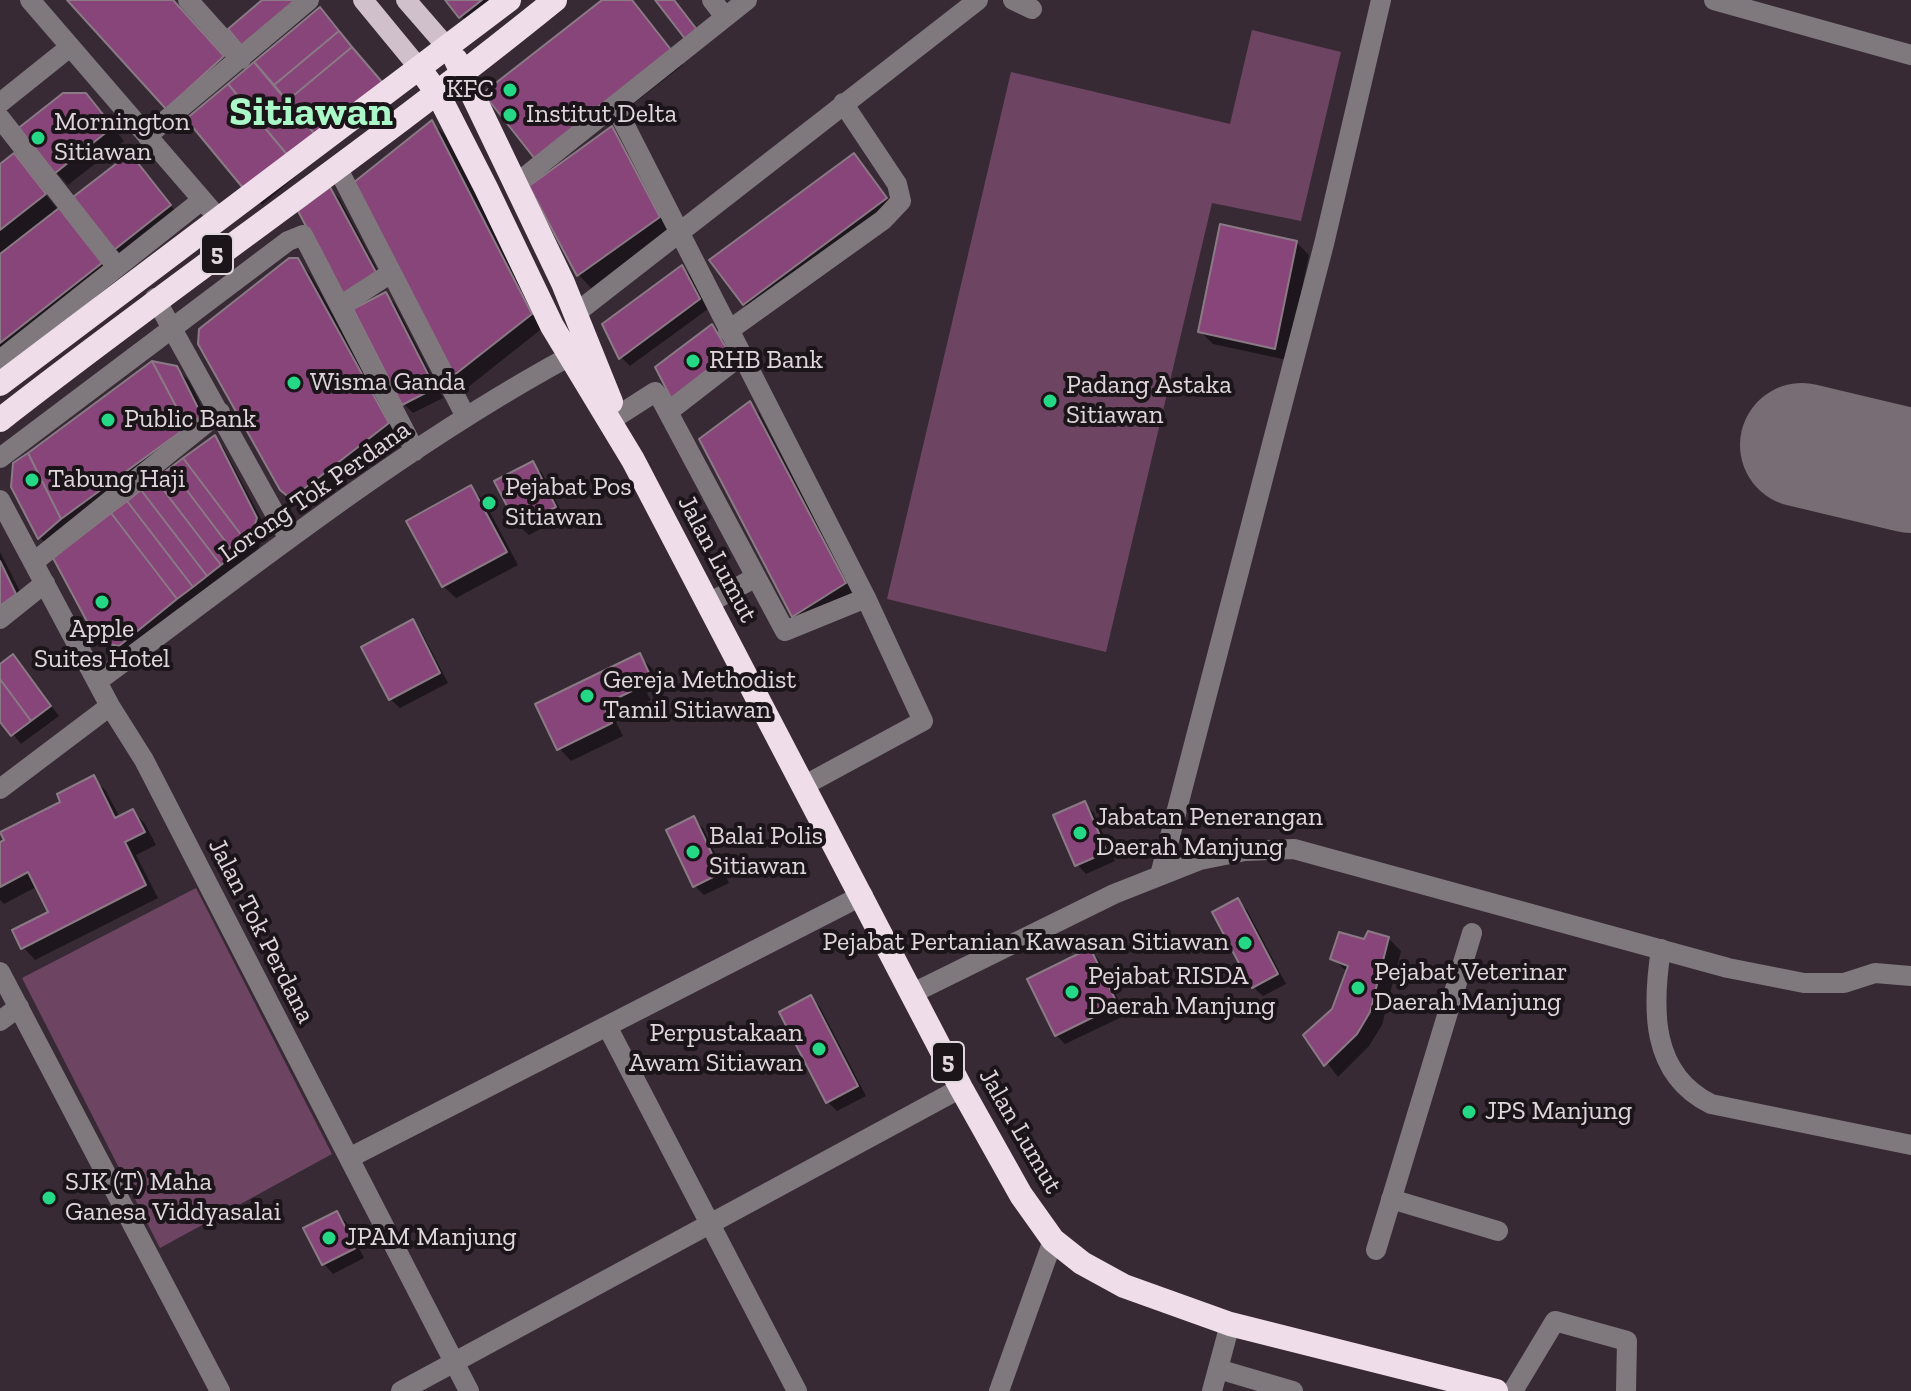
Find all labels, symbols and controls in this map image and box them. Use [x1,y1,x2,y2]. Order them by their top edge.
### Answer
place label: KFC [446,74,494,106]
marker: KFC [501,81,519,99]
district label: Sitiawan [229,88,393,138]
place label: Institut Delta [526,99,677,131]
marker: Institut Delta [501,106,519,124]
place label: Mornington Sitiawan [54,107,190,168]
marker: Mornington Sitiawan [29,129,47,147]
road number: 5 [201,234,233,274]
place label: RHB Bank [709,345,823,377]
marker: RHB Bank [684,352,702,370]
place label: Wisma Ganda [310,367,466,399]
place label: Padang Astaka Sitiawan [1066,370,1232,432]
marker: Wisma Ganda [285,374,303,392]
marker: Padang Astaka Sitiawan [1041,392,1059,410]
place label: Public Bank [124,404,256,436]
marker: Public Bank [99,411,117,429]
street label: Lorong Tok Perdana [214,414,416,570]
place label: Tabung Haji [48,464,185,496]
marker: Tabung Haji [23,471,41,489]
place label: Pejabat Pos Sitiawan [505,472,632,534]
street label: Jalan Lumut [671,490,763,628]
marker: Pejabat Pos Sitiawan [480,494,498,512]
marker: Apple Suites Hotel [93,593,111,611]
place label: Apple Suites Hotel [34,614,170,676]
place label: Gereja Methodist Tamil Sitiawan [603,665,796,726]
marker: Gereja Methodist Tamil Sitiawan [578,687,596,705]
place label: Jabatan Penerangan Daerah Manjung [1096,802,1323,864]
place label: Balai Polis Sitiawan [709,821,823,882]
marker: Jabatan Penerangan Daerah Manjung [1071,824,1089,842]
street label: Jalan Tok Perdana [201,833,321,1029]
marker: Balai Polis Sitiawan [684,843,702,861]
place label: Pejabat Pertanian Kawasan Sitiawan [823,927,1229,959]
marker: Pejabat Pertanian Kawasan Sitiawan [1236,934,1254,952]
place label: Pejabat Veterinar Daerah Manjung [1374,957,1567,1018]
place label: Pejabat RISDA Daerah Manjung [1088,961,1275,1022]
marker: Pejabat Veterinar Daerah Manjung [1349,979,1367,997]
marker: Pejabat RISDA Daerah Manjung [1063,983,1081,1001]
place label: Perpustakaan Awam Sitiawan [629,1018,803,1080]
marker: Perpustakaan Awam Sitiawan [810,1040,828,1058]
road number: 5 [932,1042,964,1082]
street label: Jalan Lumut [972,1063,1068,1199]
place label: JPS Manjung [1485,1096,1632,1128]
marker: JPS Manjung [1460,1103,1478,1121]
place label: SJK (T) Maha Ganesa Viddyasalai [65,1167,281,1228]
marker: SJK (T) Maha Ganesa Viddyasalai [40,1189,58,1207]
place label: JPAM Manjung [345,1222,517,1254]
marker: JPAM Manjung [320,1229,338,1247]

